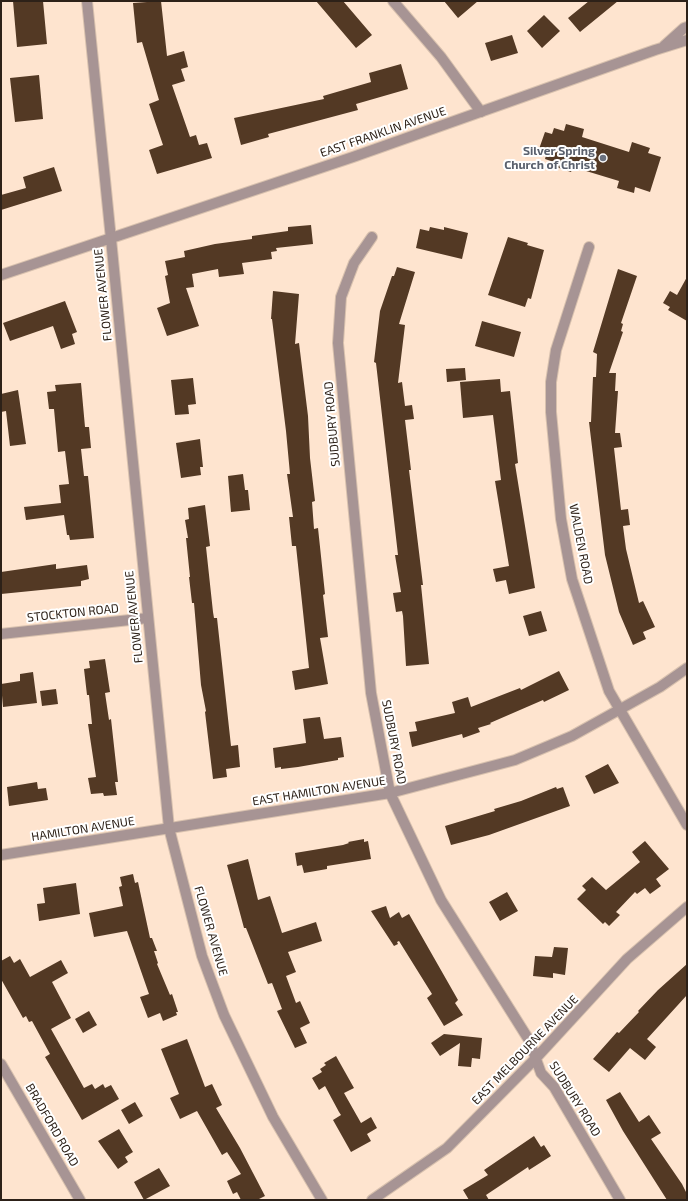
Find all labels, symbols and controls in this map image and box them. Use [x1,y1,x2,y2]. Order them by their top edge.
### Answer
street label: EAST FRANKLIN AVENUE [318,104,448,160]
place label: Silver Spring Church of Christ [504,144,595,172]
marker: Silver Spring Church of Christ [598,153,608,163]
street label: FLOWER AVENUE [91,248,115,342]
street label: SUDBURY ROAD [321,381,343,467]
street label: WALDEN ROAD [566,503,596,585]
street label: FLOWER AVENUE [122,570,146,664]
street label: STOCKTON ROAD [26,601,120,625]
street label: SUDBURY ROAD [379,699,409,785]
street label: EAST HAMILTON AVENUE [251,773,387,809]
street label: HAMILTON AVENUE [30,814,136,844]
street label: FLOWER AVENUE [191,884,231,978]
street label: EAST MELBOURNE AVENUE [469,992,581,1108]
street label: SUDBURY ROAD [546,1059,604,1139]
street label: BRADFORD ROAD [22,1081,82,1169]

